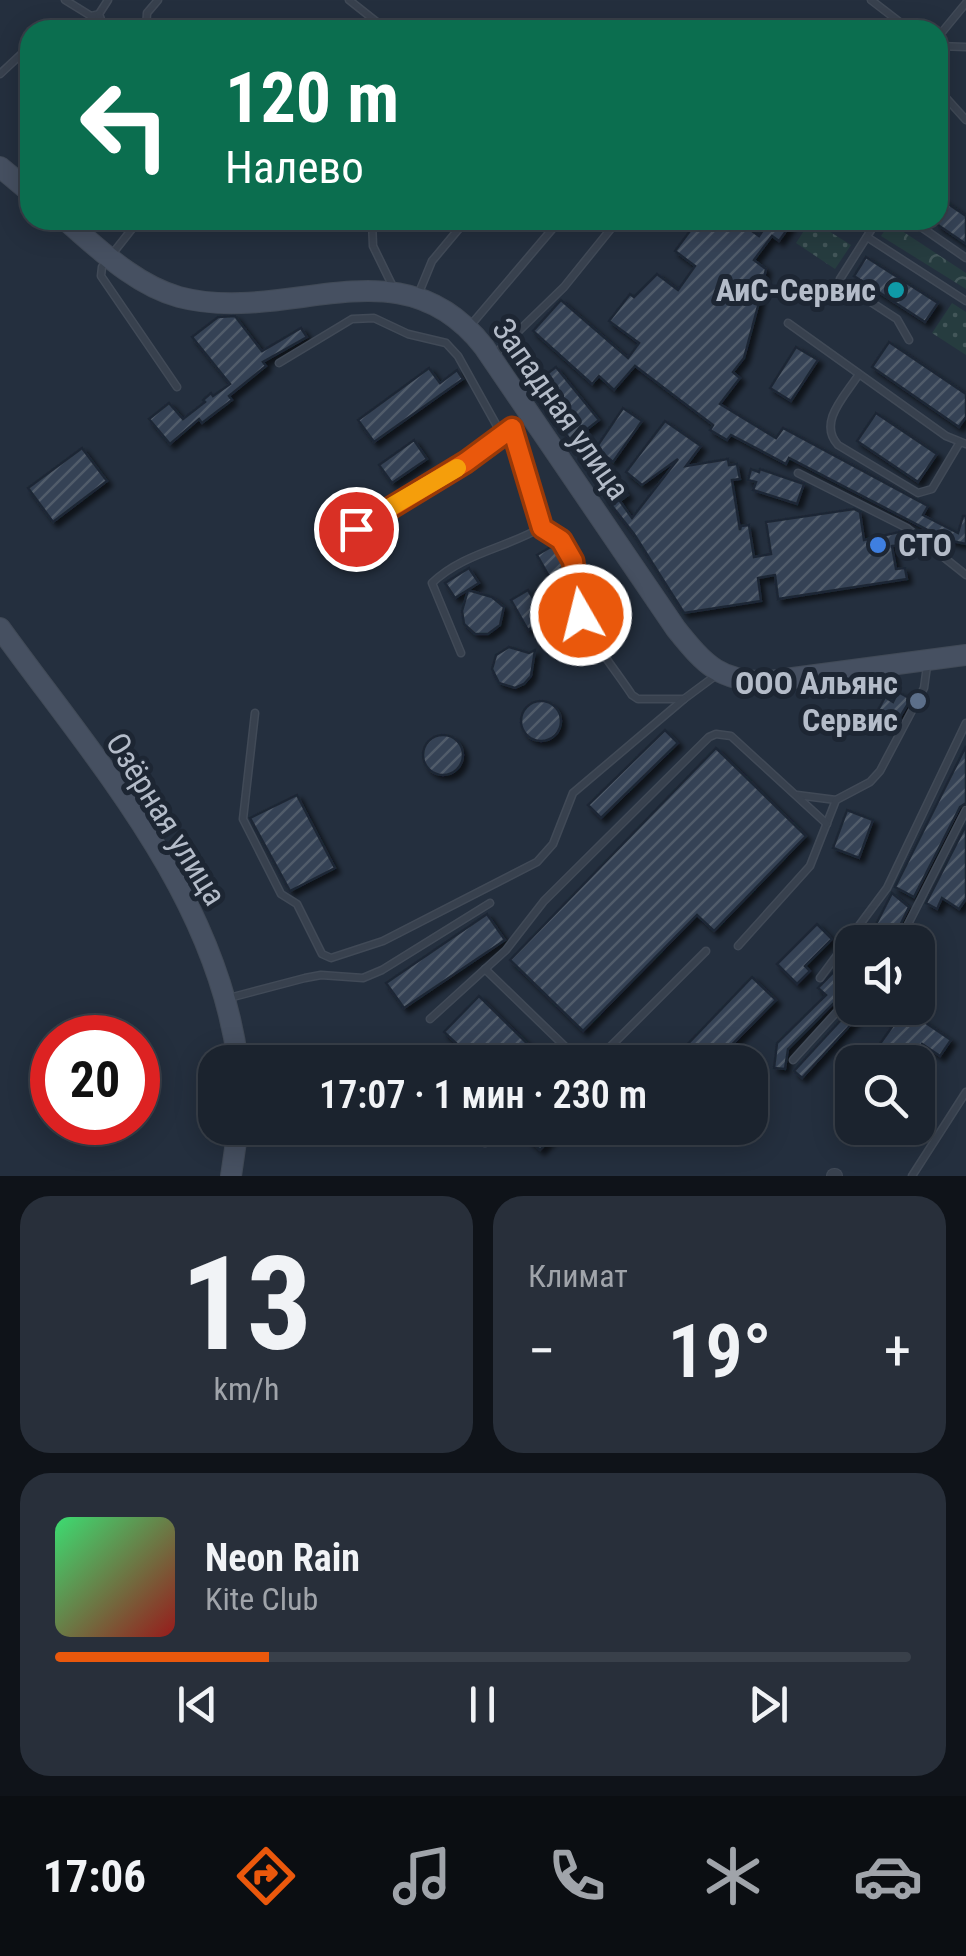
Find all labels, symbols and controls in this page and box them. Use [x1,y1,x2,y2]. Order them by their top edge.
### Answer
text: 120 m [225,57,399,139]
icon: left [60,60,190,190]
text: Налево [225,141,364,194]
place label: АиС-Сервис [716,271,876,309]
marker: АиС-Сервис [885,279,907,301]
street label: Западная улица [484,311,638,507]
pin [314,487,399,572]
icon: arrive [329,502,384,557]
place label: СТО [898,526,952,564]
marker: СТО [867,534,889,556]
position arrow [529,563,633,667]
place label: ООО Альянс Сервис [735,664,898,739]
marker: ООО Альянс Сервис [907,690,929,712]
street label: Озёрная улица [98,726,234,912]
map controls [835,925,935,1145]
button: sound [835,925,935,1025]
speed limit sign: 20 [30,1015,160,1145]
button: search [835,1045,935,1145]
text: 17:07 · 1 мин · 230 m [319,1073,647,1117]
text: 13 [181,1228,312,1381]
text: Климат [528,1257,628,1295]
text: 19° [667,1307,772,1395]
text: − [528,1319,556,1383]
text: + [884,1319,911,1383]
text: km/h [214,1370,279,1408]
text: Neon Rain [205,1536,360,1580]
text: Kite Club [205,1580,318,1618]
icon: previous [170,1677,225,1732]
icon: pause [455,1677,510,1732]
icon: next [741,1677,796,1732]
icon: directions [231,1841,301,1911]
icon: music [387,1841,457,1911]
icon: phone [542,1841,612,1911]
icon: climate [698,1841,768,1911]
icon: car [853,1841,923,1911]
text: 17:06 [43,1850,146,1903]

